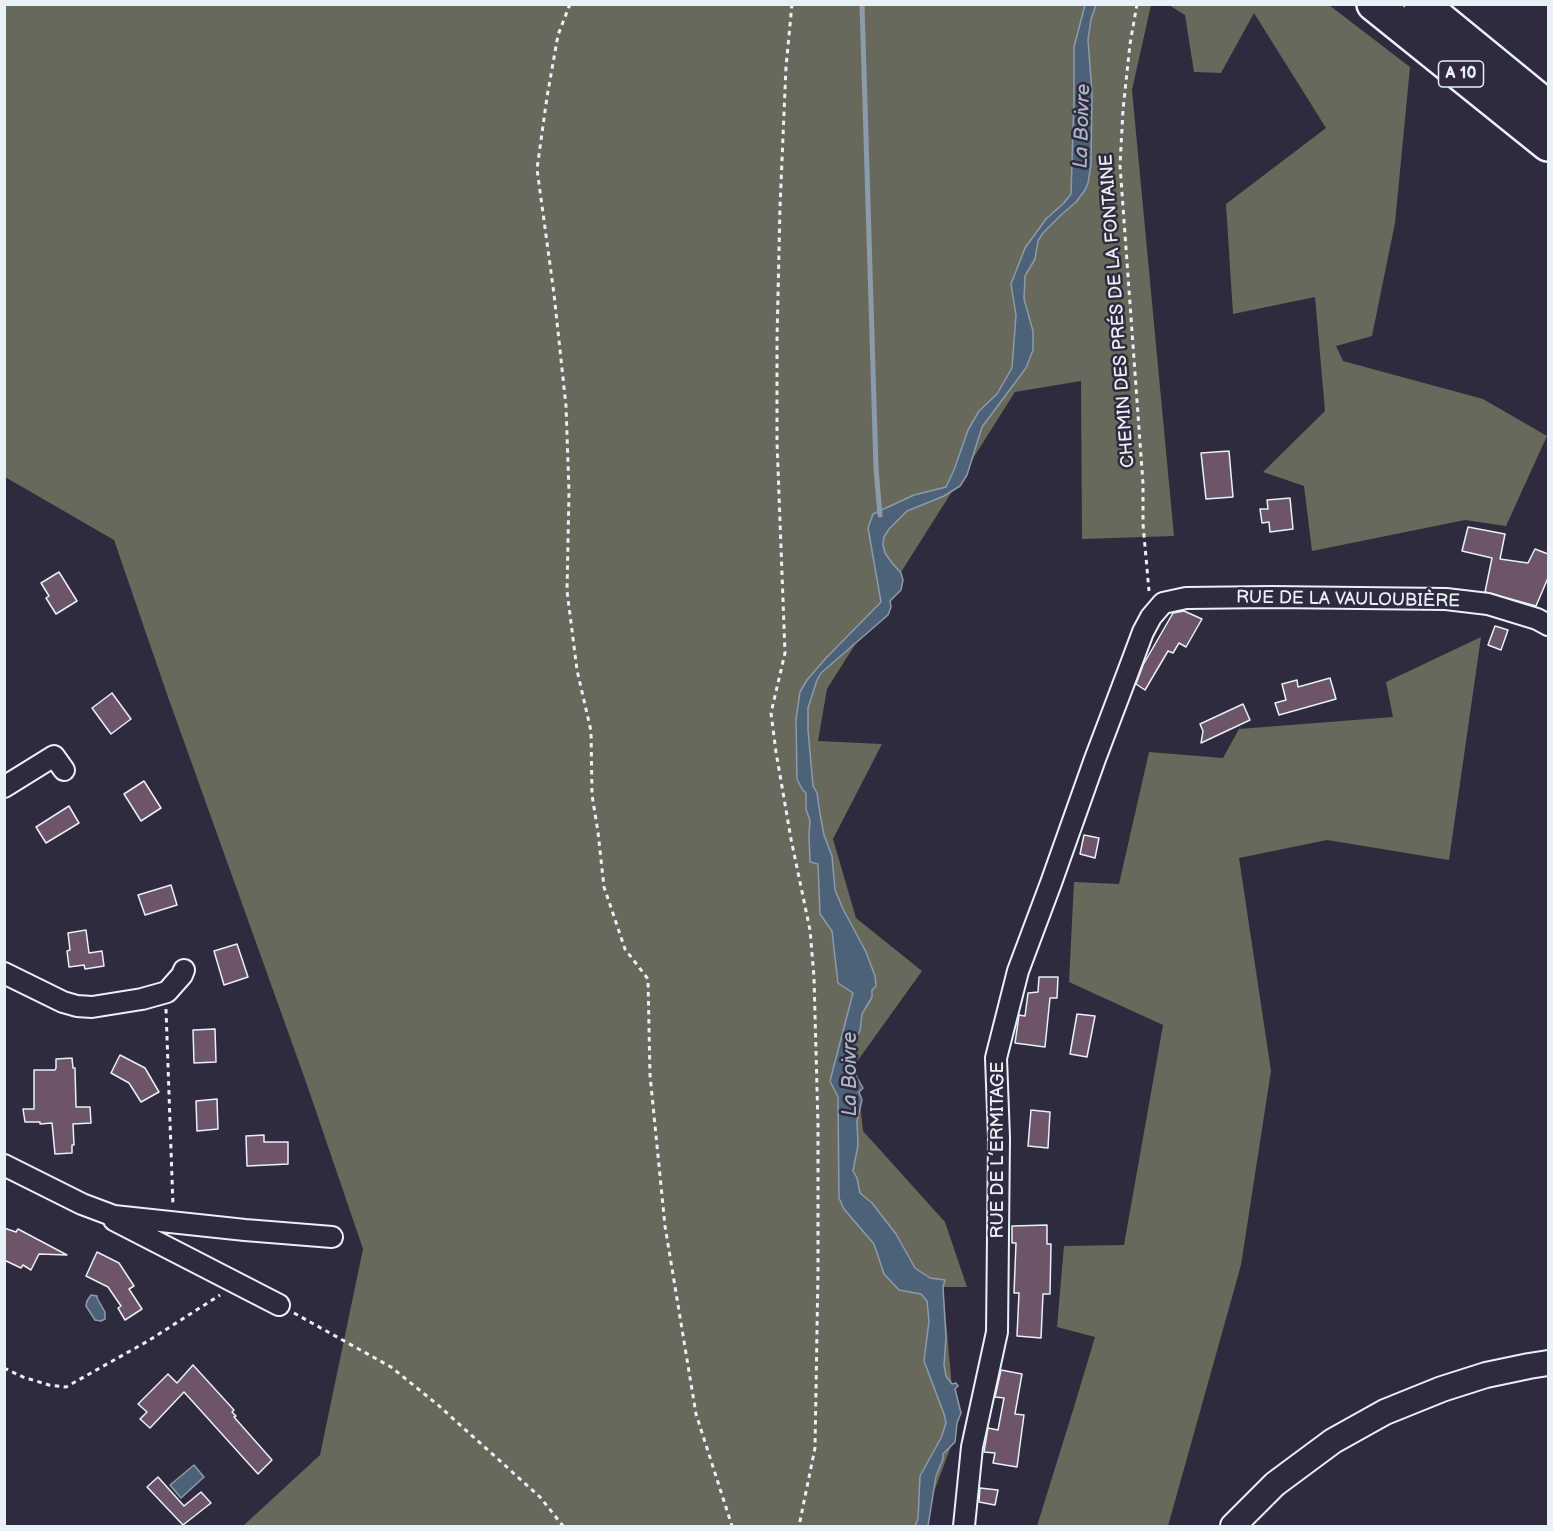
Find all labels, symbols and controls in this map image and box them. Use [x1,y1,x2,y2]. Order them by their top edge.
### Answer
road number: A 10 [1438,61,1484,87]
water label: La Boivre [1070,83,1096,169]
street label: CHEMIN DES PRÉS DE LA FONTAINE [1096,153,1140,469]
street label: RUE DE LA VAULOUBIÈRE [1236,587,1460,613]
water label: La Boivre [839,1032,863,1116]
street label: RUE DE L’ERMITAGE [987,1062,1009,1238]

